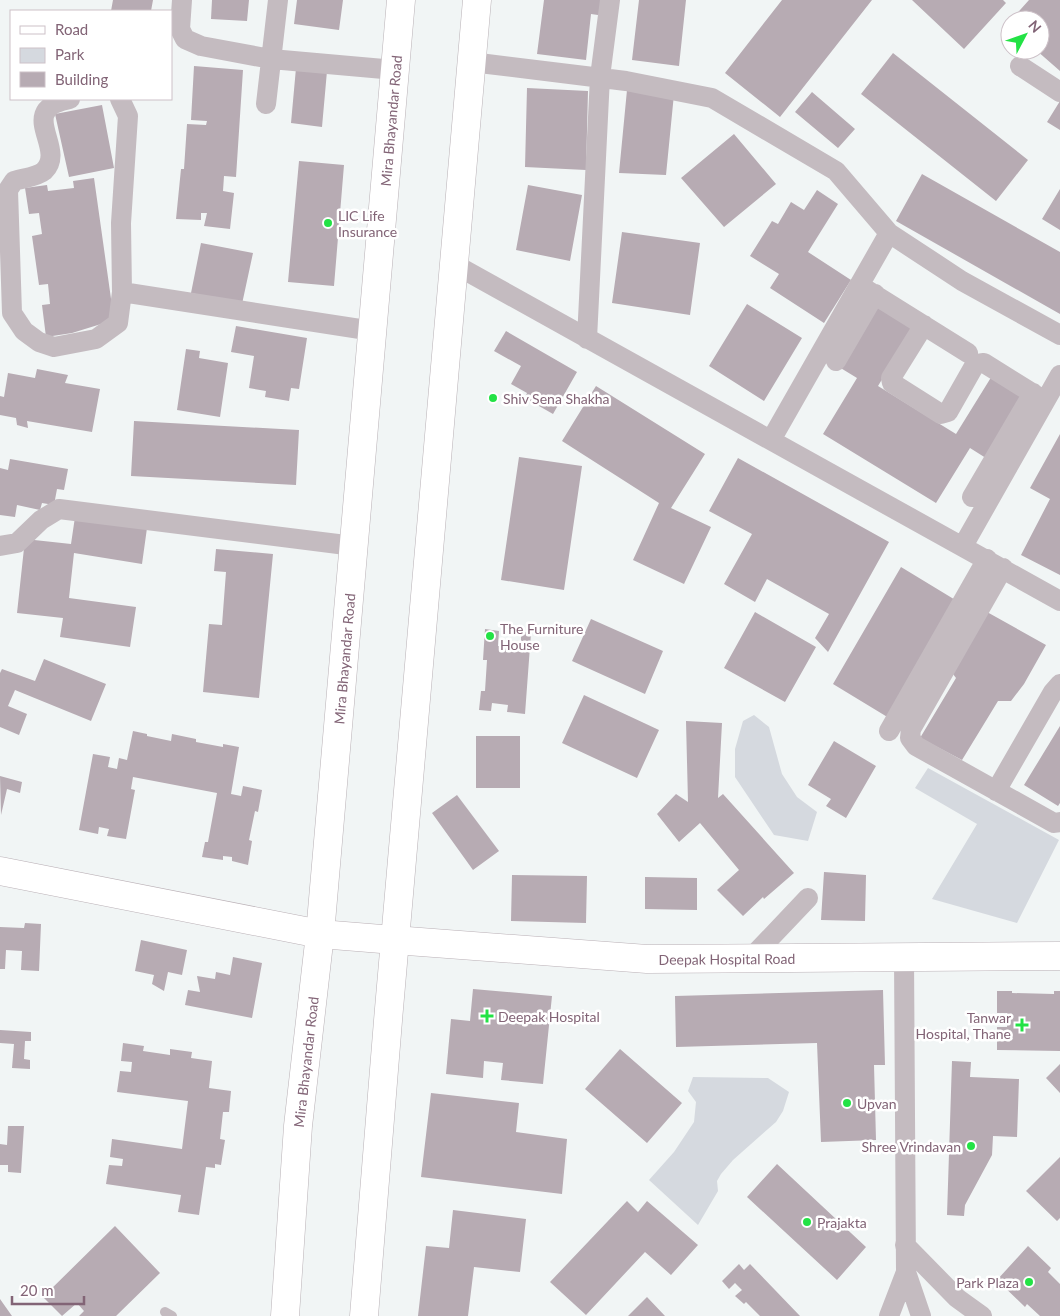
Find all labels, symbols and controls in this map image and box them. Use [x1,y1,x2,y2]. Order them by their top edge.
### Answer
legend [10,10,172,100]
north arrow [1000,10,1050,60]
text: N [1025,16,1045,36]
text: Road [55,20,88,38]
text: Park [55,45,85,63]
street label: Mira Bhayandar Road [376,54,405,187]
text: Building [55,70,108,88]
place label: LIC Life Insurance [338,207,397,240]
marker: LIC Life Insurance [322,217,334,229]
place label: Shiv Sena Shakha [503,390,610,407]
marker: Shiv Sena Shakha [487,392,499,404]
street label: Mira Bhayandar Road [330,592,358,725]
place label: The Furniture House [500,620,583,653]
marker: The Furniture House [484,630,496,642]
street label: Deepak Hospital Road [659,949,795,967]
street label: Mira Bhayandar Road [289,996,321,1128]
place label: Deepak Hospital [498,1008,600,1025]
marker: Deepak Hospital [480,1009,494,1023]
place label: Tanwar Hospital, Thane [916,1009,1011,1042]
marker: Tanwar Hospital, Thane [1015,1018,1029,1032]
place label: Upvan [857,1095,897,1112]
marker: Upvan [841,1097,853,1109]
place label: Shree Vrindavan [862,1138,961,1155]
marker: Shree Vrindavan [965,1140,977,1152]
place label: Prajakta [817,1214,867,1231]
marker: Prajakta [801,1216,813,1228]
scale bar [12,1274,85,1306]
place label: Park Plaza [956,1274,1019,1291]
marker: Park Plaza [1023,1276,1035,1288]
text: 20 m [20,1281,54,1299]

